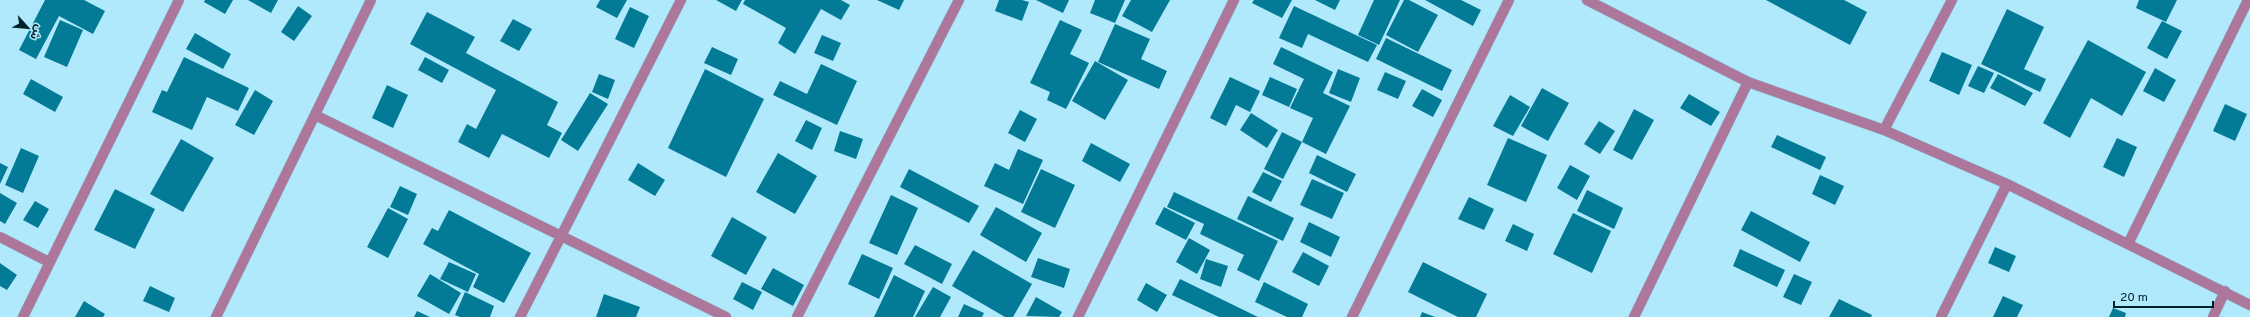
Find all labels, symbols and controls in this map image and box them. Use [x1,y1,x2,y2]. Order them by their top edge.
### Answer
north arrow [8,8,48,48]
text: ش [26,22,46,42]
scale bar [2114,283,2213,309]
text: 20 m [2120,290,2148,306]

